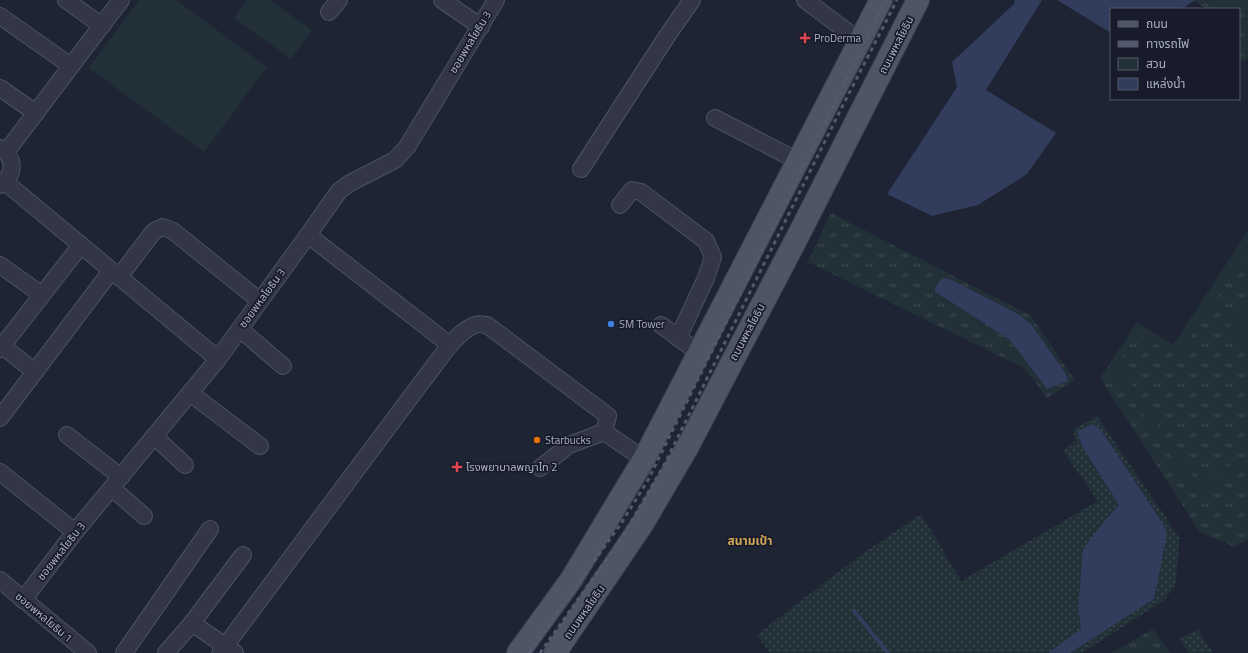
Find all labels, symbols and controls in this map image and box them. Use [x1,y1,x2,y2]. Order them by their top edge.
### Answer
street label: ซอยพหลโยธิน 3 [445,8,495,76]
legend [1110,8,1240,100]
street label: ถนนพหลโยธิน [875,13,917,77]
text: ถนน [1146,14,1168,33]
place label: ProDerma [814,30,862,46]
marker: ProDerma [799,32,811,44]
text: ทางรถไฟ [1146,34,1189,53]
text: สวน [1146,54,1166,73]
text: แหล่งน้ำ [1146,74,1185,93]
street label: ซอยพหลโยธิน 3 [235,265,289,331]
street label: ถนนพหลโยธิน [725,301,769,363]
place label: SM Tower [619,316,665,332]
marker: SM Tower [606,319,616,329]
place label: Starbucks [545,432,591,448]
marker: Starbucks [532,435,542,445]
place label: โรงพยาบาลพญาไท 2 [466,459,557,475]
marker: โรงพยาบาลพญาไท 2 [451,461,463,473]
street label: ซอยพหลโยธิน 3 [33,518,89,584]
district label: สนามเป้า [728,531,772,550]
street label: ถนนพหลโยธิน [559,582,609,642]
street label: ซอยพหลโยธิน 1 [12,588,76,646]

